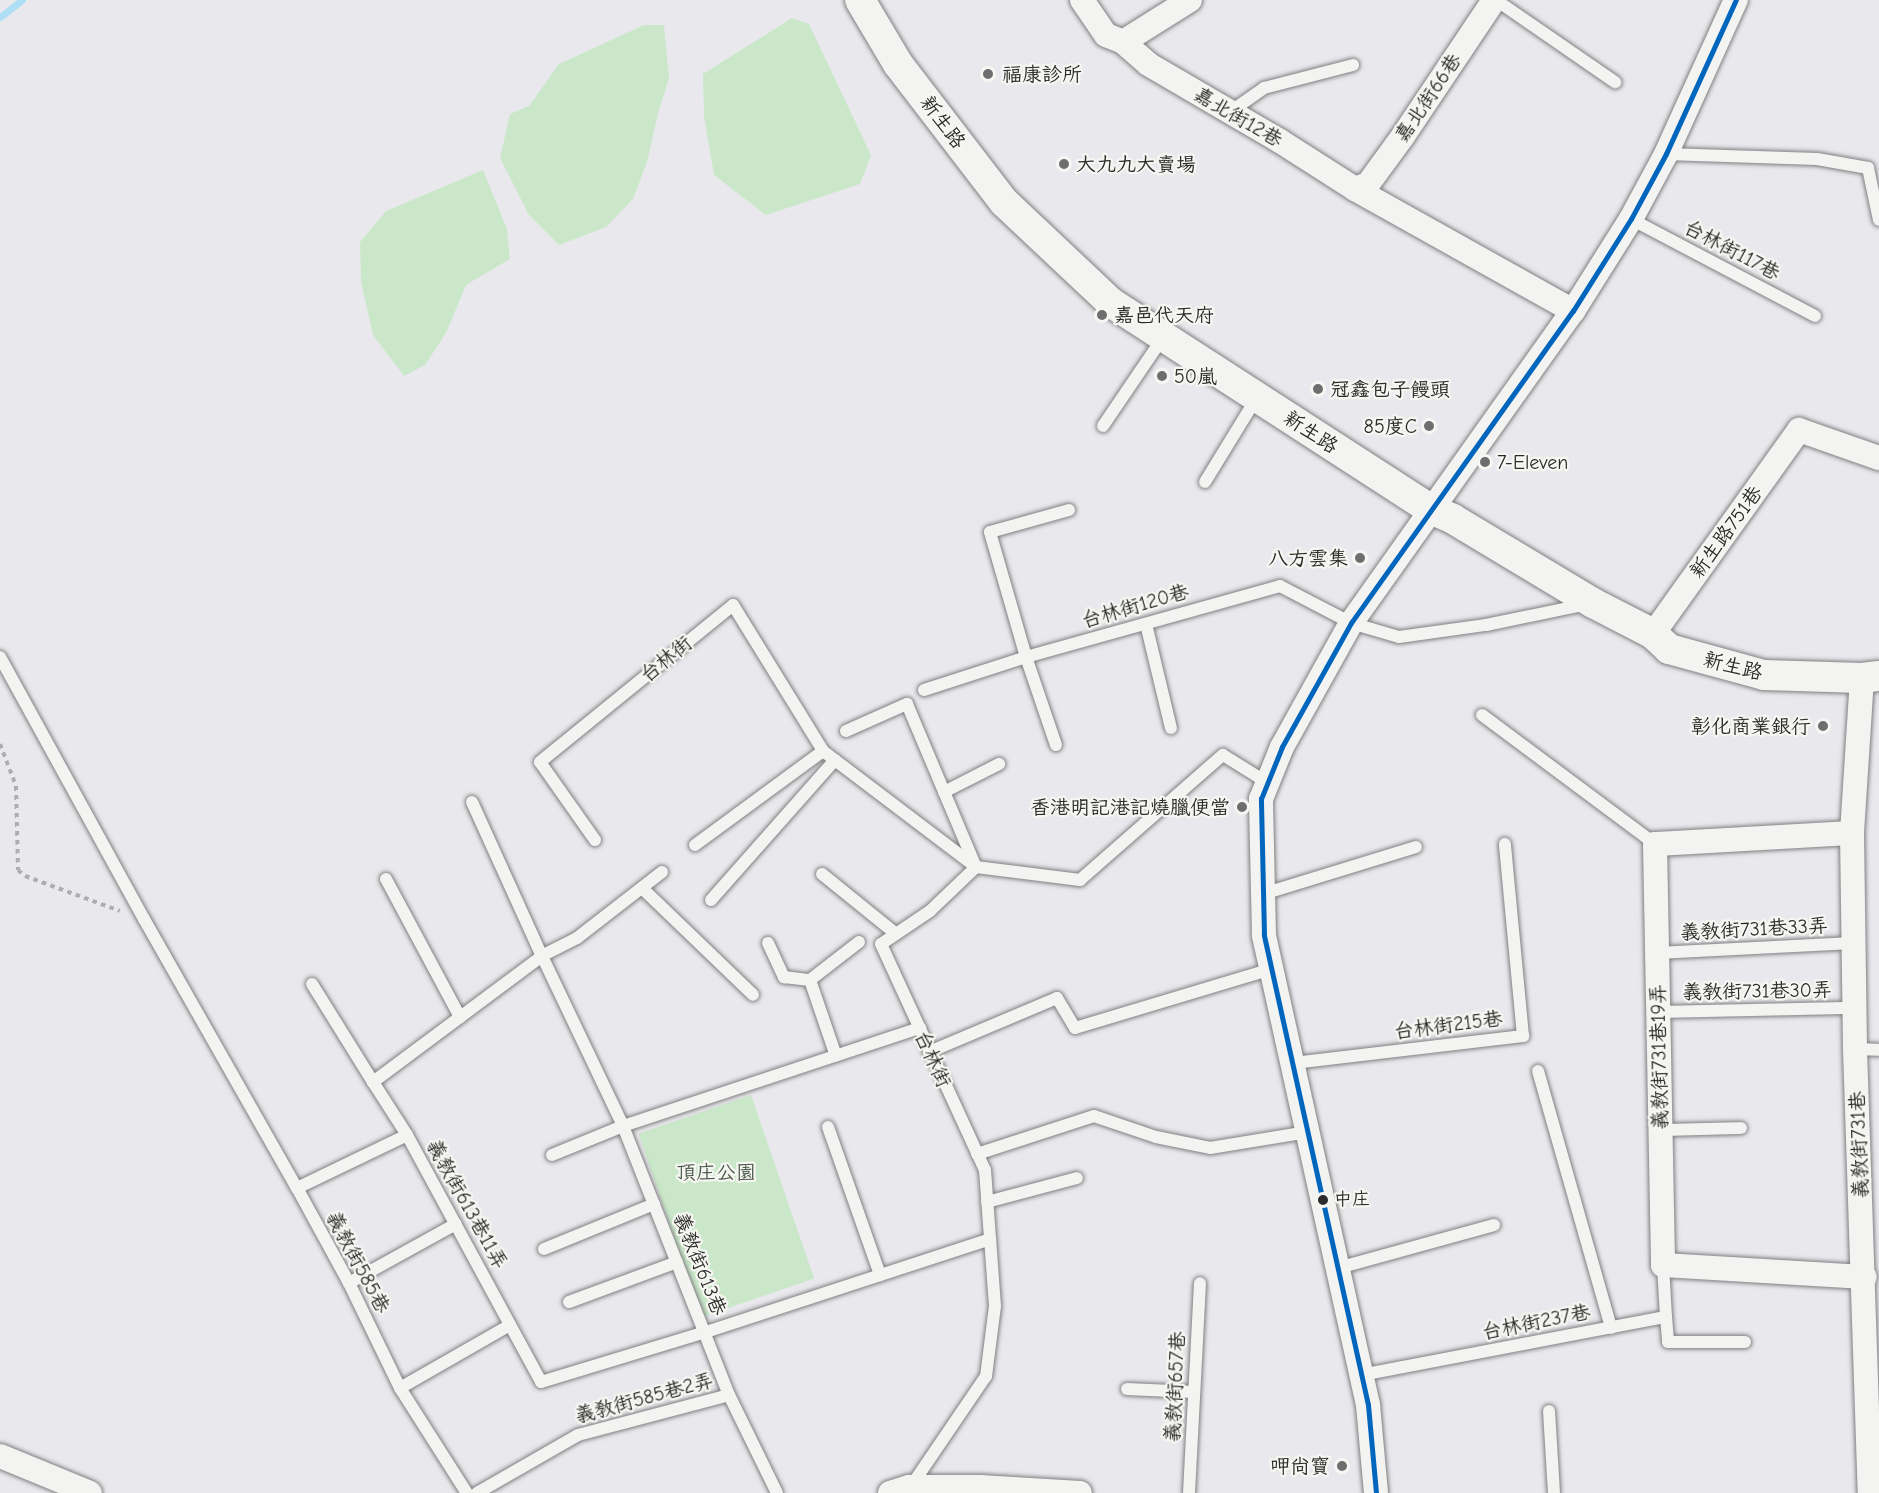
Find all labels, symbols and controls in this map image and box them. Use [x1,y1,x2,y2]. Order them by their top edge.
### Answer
street label: 嘉北街66巷 [1390,49,1466,147]
place label: 福康診所 [1002,62,1082,86]
marker: 福康診所 [979,65,997,83]
street label: 嘉北街12巷 [1189,82,1287,152]
street label: 新生路 [915,91,971,153]
place label: 大九九大賣場 [1076,152,1196,176]
marker: 大九九大賣場 [1057,157,1071,171]
street label: 台林街117巷 [1680,215,1784,285]
place label: 嘉邑代天府 [1114,303,1214,327]
marker: 嘉邑代天府 [1095,308,1109,322]
place label: 50嵐 [1174,364,1217,388]
marker: 50嵐 [1155,369,1169,383]
place label: 冠鑫包子饅頭 [1330,377,1450,401]
marker: 冠鑫包子饅頭 [1311,382,1325,396]
street label: 新生路 [1279,406,1343,458]
place label: 85度C [1364,414,1417,438]
marker: 85度C [1422,419,1436,433]
place label: 7-Eleven [1497,450,1568,474]
marker: 7-Eleven [1478,455,1492,469]
street label: 新生路751巷 [1684,481,1768,583]
place label: 八方雲集 [1268,546,1348,570]
marker: 八方雲集 [1353,551,1367,565]
street label: 台林街120巷 [1079,579,1191,633]
street label: 台林街 [635,631,697,687]
street label: 新生路 [1701,647,1765,685]
place label: 彰化商業銀行 [1691,714,1811,738]
marker: 彰化商業銀行 [1816,719,1830,733]
place label: 香港明記港記燒臘便當 [1030,795,1230,819]
marker: 香港明記港記燒臘便當 [1235,800,1249,814]
street label: 義教街731巷33弄 [1680,913,1828,945]
street label: 義教街731巷30弄 [1682,978,1832,1004]
street label: 義教街731巷19弄 [1646,984,1672,1130]
street label: 台林街215巷 [1392,1006,1504,1044]
street label: 台林街 [910,1027,956,1091]
street label: 義教街731巷 [1845,1091,1873,1199]
street label: 義教街613巷11弄 [421,1135,513,1273]
park label: 頂庄公園 [676,1160,756,1184]
place label: 中庄 [1334,1189,1370,1211]
marker: 中庄 [1317,1194,1329,1206]
street label: 義教街585巷 [321,1207,395,1317]
street label: 義教街613巷 [668,1209,732,1319]
street label: 台林街237巷 [1480,1300,1592,1344]
street label: 義教街657巷 [1160,1331,1190,1443]
street label: 義教街585巷2弄 [572,1368,716,1428]
place label: 呷尚寶 [1270,1454,1330,1478]
marker: 呷尚寶 [1335,1459,1349,1473]

